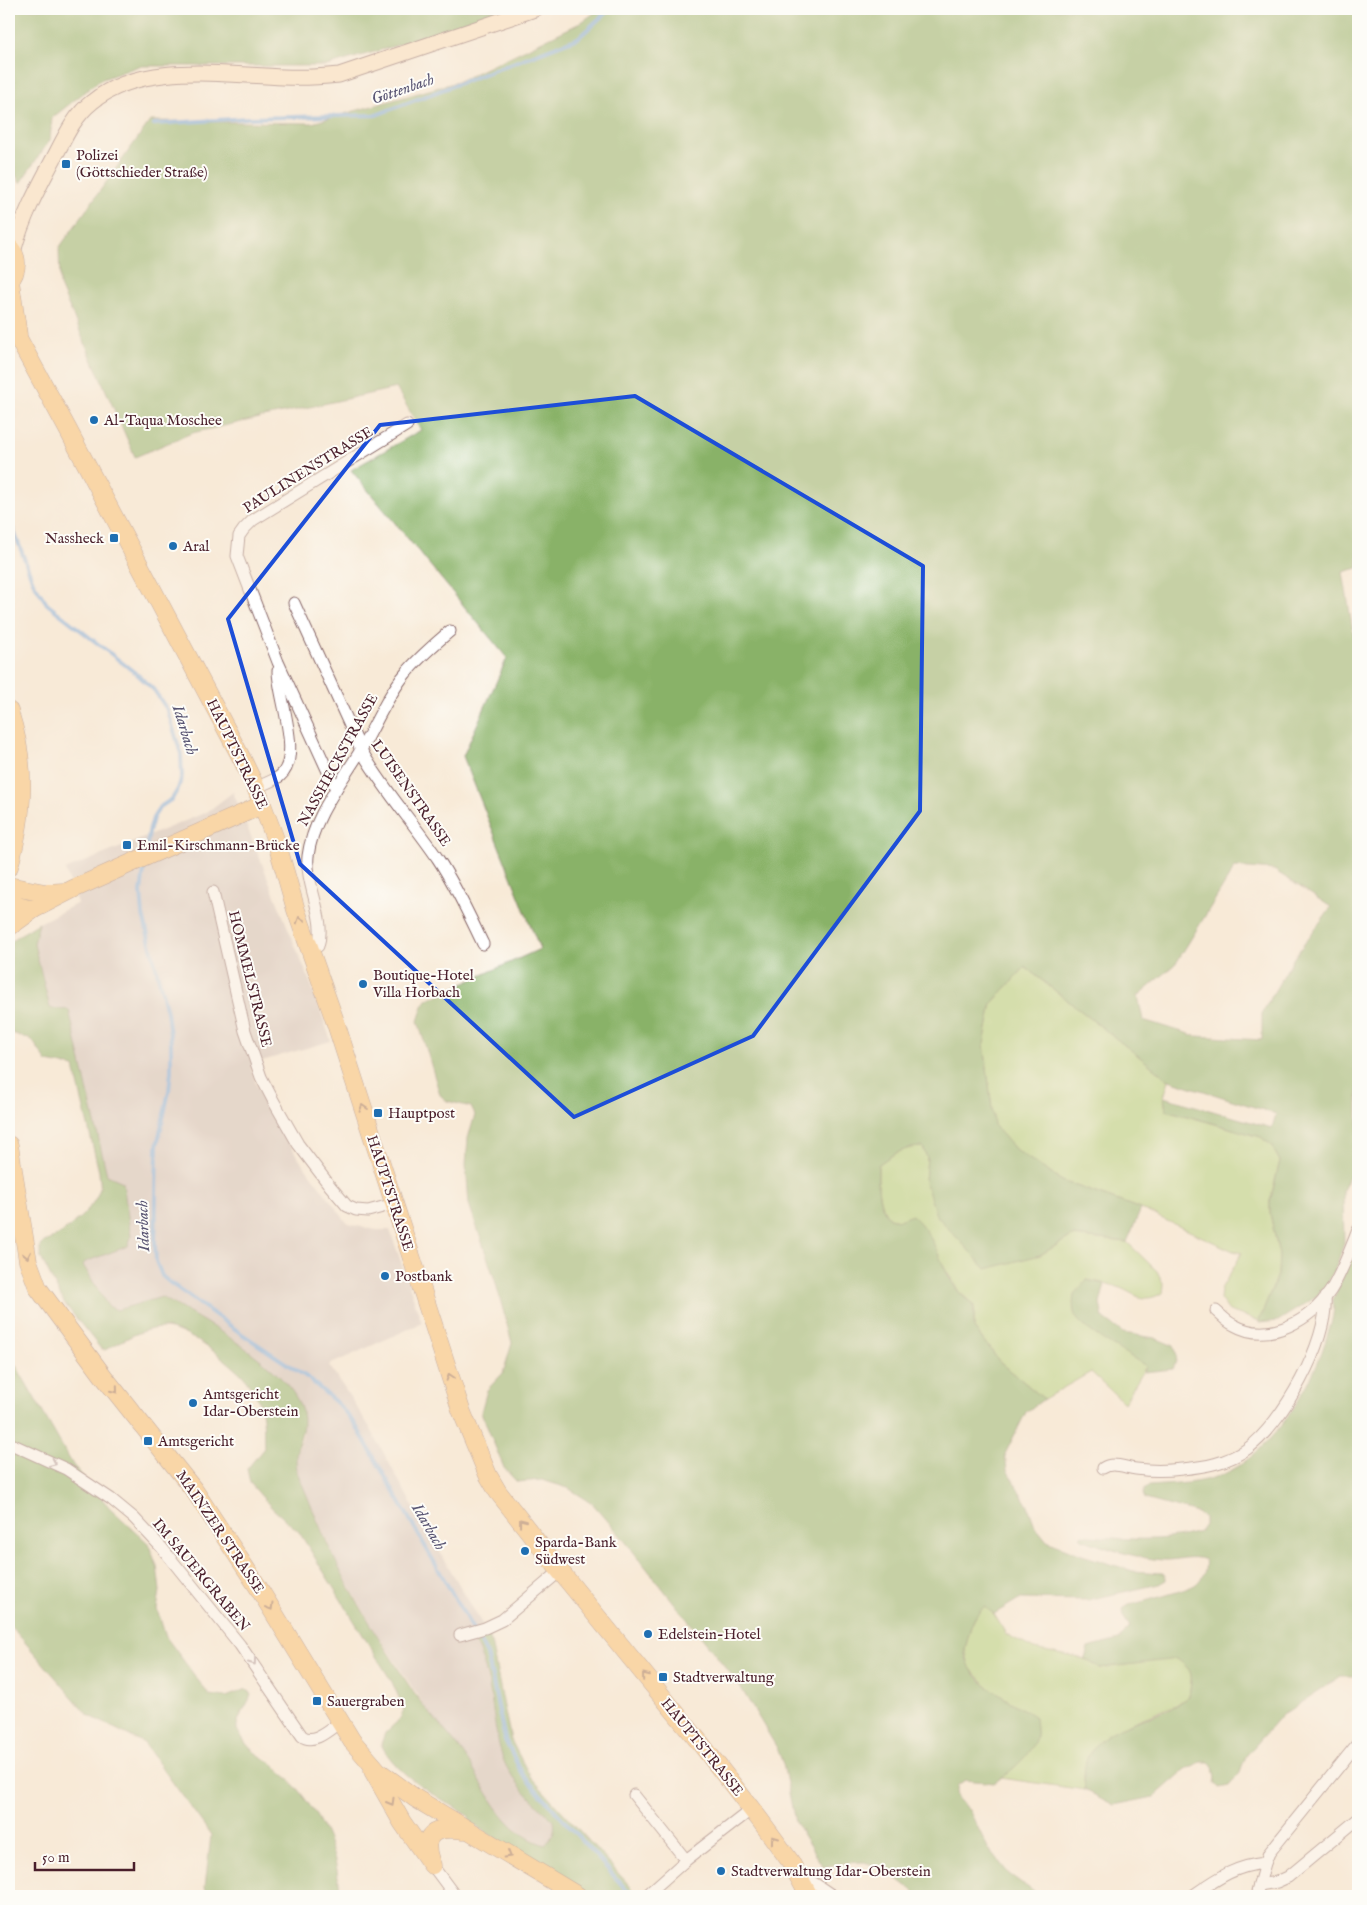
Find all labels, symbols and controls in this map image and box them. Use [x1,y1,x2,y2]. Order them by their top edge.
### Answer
water label: Göttenbach [369,70,437,110]
place label: Polizei (Göttschieder Straße) [76,146,208,182]
marker: Polizei (Göttschieder Straße) [60,158,72,170]
place label: Al-Taqua Moschee [103,411,222,430]
marker: Al-Taqua Moschee [88,414,100,426]
street label: PAULINENSTRASSE [239,422,377,518]
place label: Nassheck [45,529,105,548]
marker: Nassheck [108,532,120,544]
place label: Aral [182,537,210,556]
marker: Aral [167,540,179,552]
street label: NASSHECKSTRASSE [294,690,382,830]
street label: HAUPTSTRASSE [202,696,272,812]
water label: Idarbach [167,702,201,758]
street label: LUISENSTRASSE [367,736,455,850]
place label: Emil-Kirschmann-Brücke [137,836,300,855]
marker: Emil-Kirschmann-Brücke [121,839,133,851]
street label: HOMMELSTRASSE [224,909,276,1049]
one-way arrow [296,917,306,925]
place label: Boutique-Hotel Villa Horbach [372,966,475,1002]
marker: Boutique-Hotel Villa Horbach [357,978,369,990]
one-way arrow [359,1104,369,1112]
place label: Hauptpost [388,1104,455,1123]
marker: Hauptpost [372,1107,384,1119]
street label: HAUPTSTRASSE [362,1133,418,1253]
water label: Idarbach [133,1200,155,1253]
one-way arrow [21,1251,32,1260]
place label: Postbank [395,1267,453,1286]
marker: Postbank [379,1270,391,1282]
one-way arrow [446,1374,456,1382]
one-way arrow [109,1384,117,1393]
place label: Amtsgericht Idar-Oberstein [202,1385,298,1421]
marker: Amtsgericht Idar-Oberstein [187,1397,199,1409]
place label: Amtsgericht [157,1432,234,1451]
marker: Amtsgericht [142,1435,154,1447]
one-way arrow [48,1457,57,1467]
street label: MAINZER STRASSE [172,1467,268,1597]
water label: Idarbach [406,1499,450,1554]
street label: IM SAUERGRABEN [148,1515,254,1635]
one-way arrow [518,1518,527,1527]
place label: Sparda-Bank Südwest [535,1533,618,1569]
marker: Sparda-Bank Südwest [519,1545,531,1557]
one-way arrow [264,1602,274,1611]
place label: Edelstein-Hotel [658,1625,761,1644]
marker: Edelstein-Hotel [642,1628,654,1640]
one-way arrow [247,1656,256,1666]
place label: Stadtverwaltung [673,1668,775,1687]
marker: Stadtverwaltung [657,1671,669,1683]
one-way arrow [642,1673,651,1682]
place label: Sauergraben [327,1692,404,1711]
street label: HAUPTSTRASSE [657,1694,747,1800]
marker: Sauergraben [311,1695,323,1707]
one-way arrow [385,1797,395,1806]
one-way arrow [771,1835,780,1845]
scale bar [35,1840,134,1872]
text: 50 m [42,1848,70,1867]
one-way arrow [502,1848,511,1858]
place label: Stadtverwaltung Idar-Oberstein [731,1862,931,1881]
marker: Stadtverwaltung Idar-Oberstein [715,1865,727,1877]

